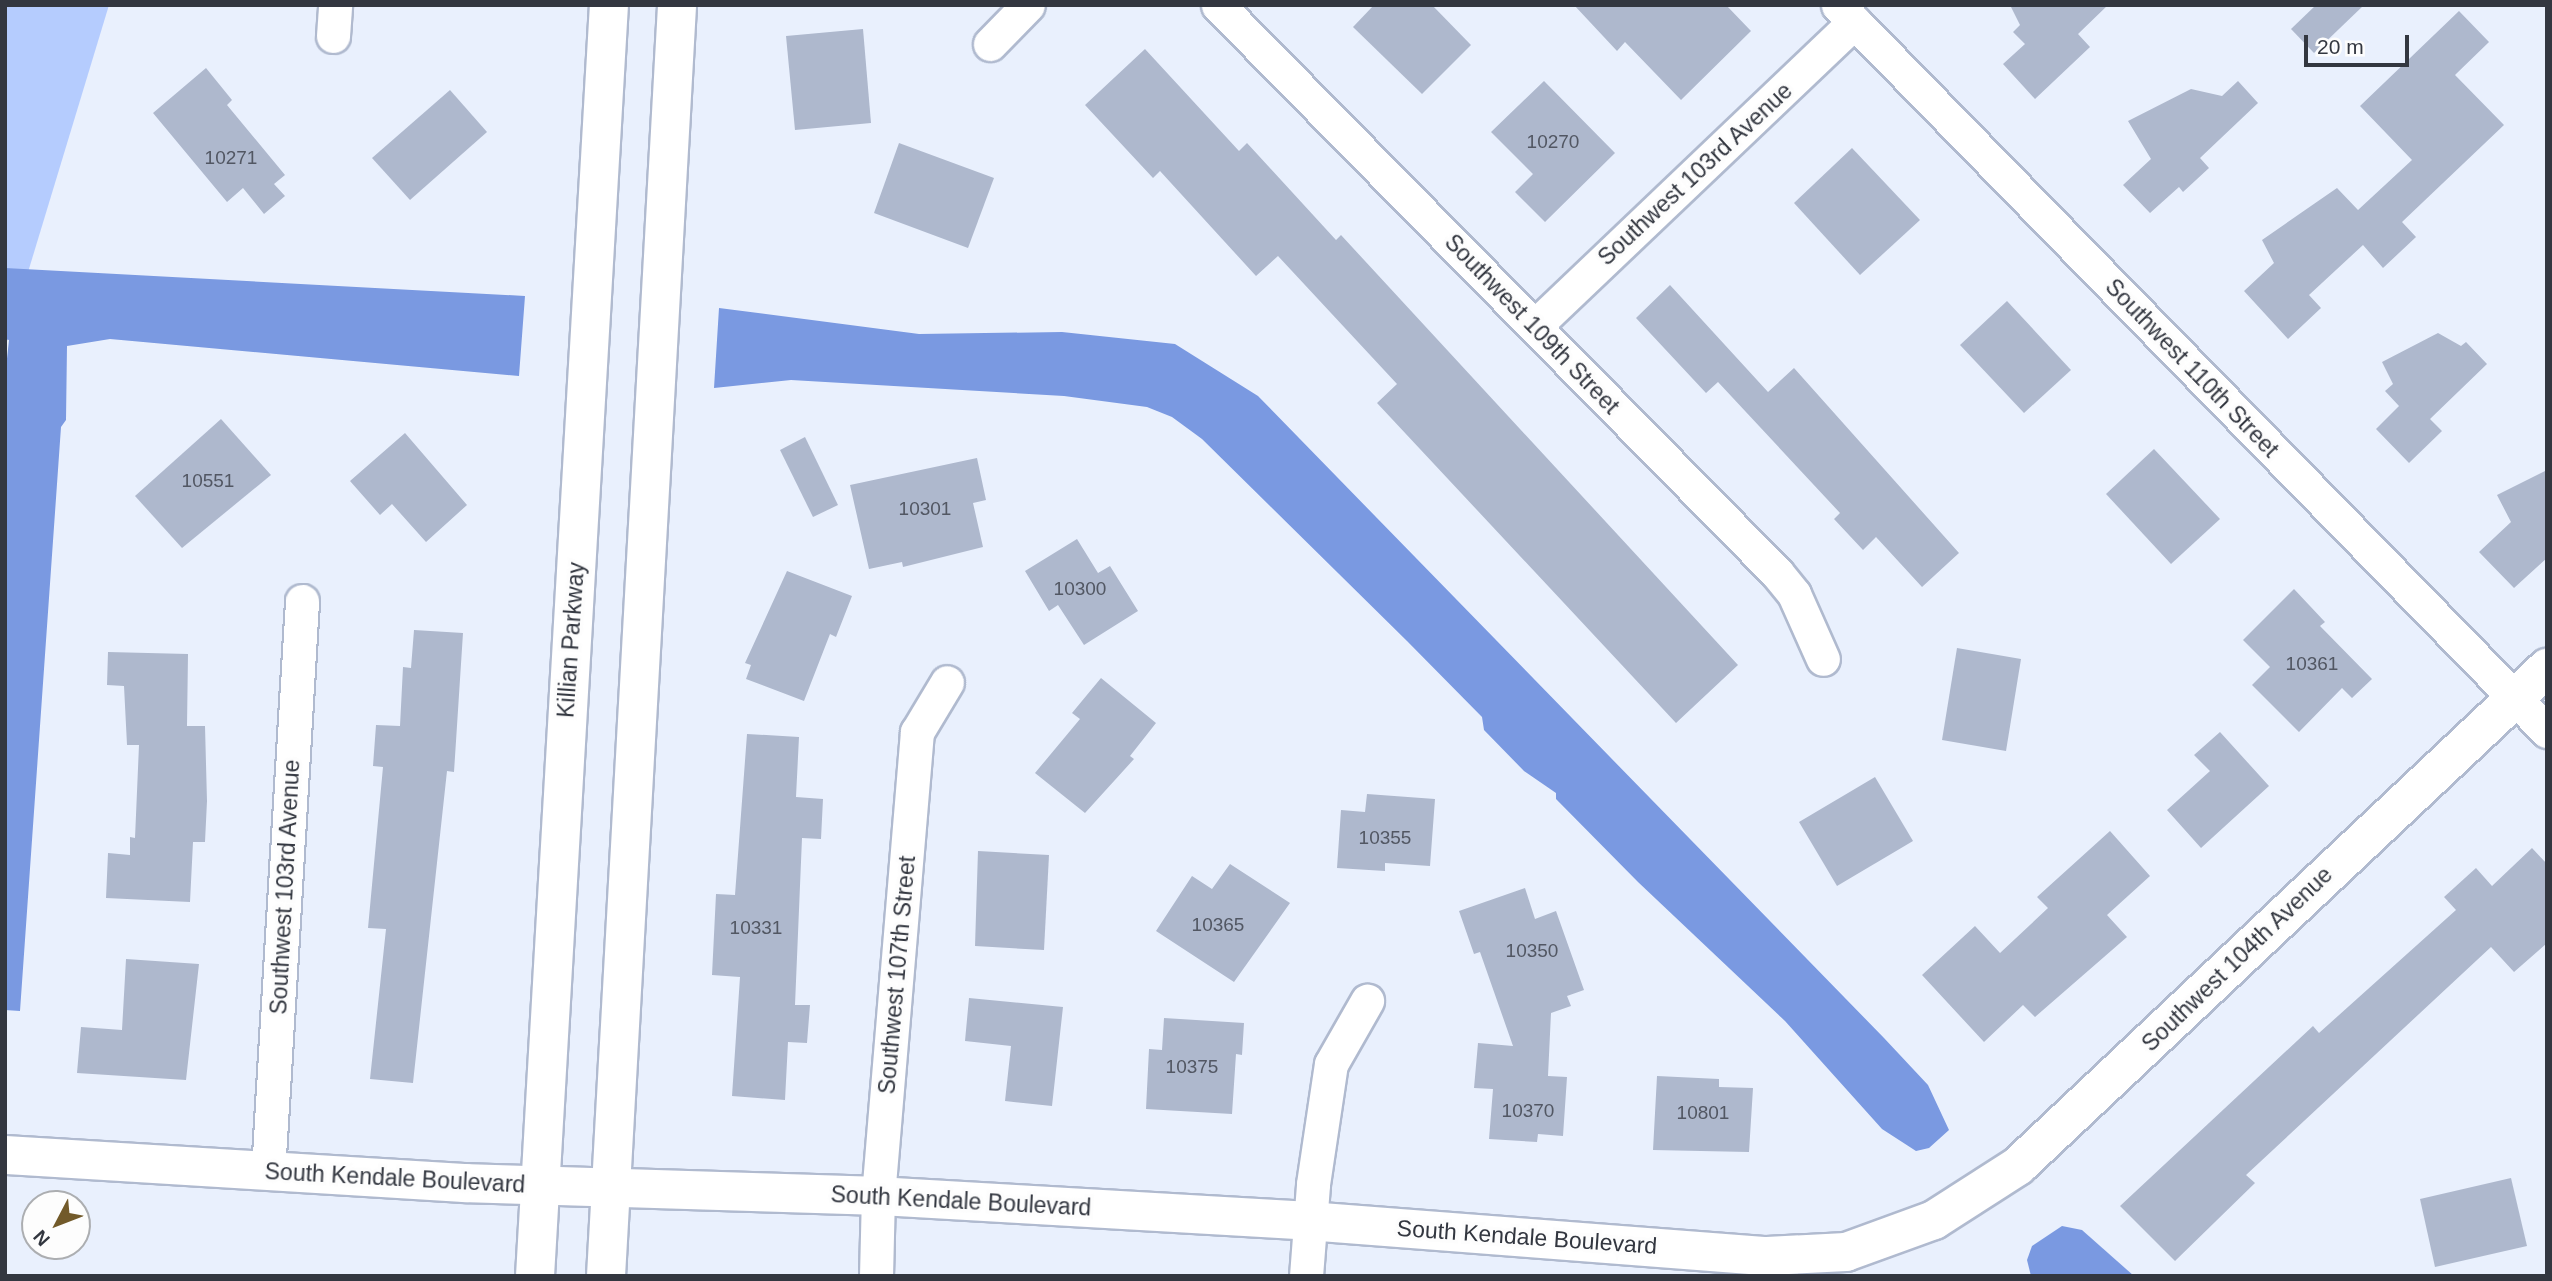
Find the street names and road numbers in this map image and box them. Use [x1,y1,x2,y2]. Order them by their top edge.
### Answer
street label: Southwest 103rd Avenue [1592,76,1798,272]
street label: Southwest 109th Street [1439,228,1625,420]
street label: Southwest 110th Street [2100,273,2284,463]
street label: Killian Parkway [552,561,590,719]
street label: Southwest 103rd Avenue [265,758,305,1016]
street label: Southwest 107th Street [873,855,921,1095]
street label: Southwest 104th Avenue [2136,860,2338,1058]
street label: South Kendale Boulevard [264,1157,526,1199]
street label: South Kendale Boulevard [830,1180,1092,1222]
street label: South Kendale Boulevard [1396,1214,1658,1260]

